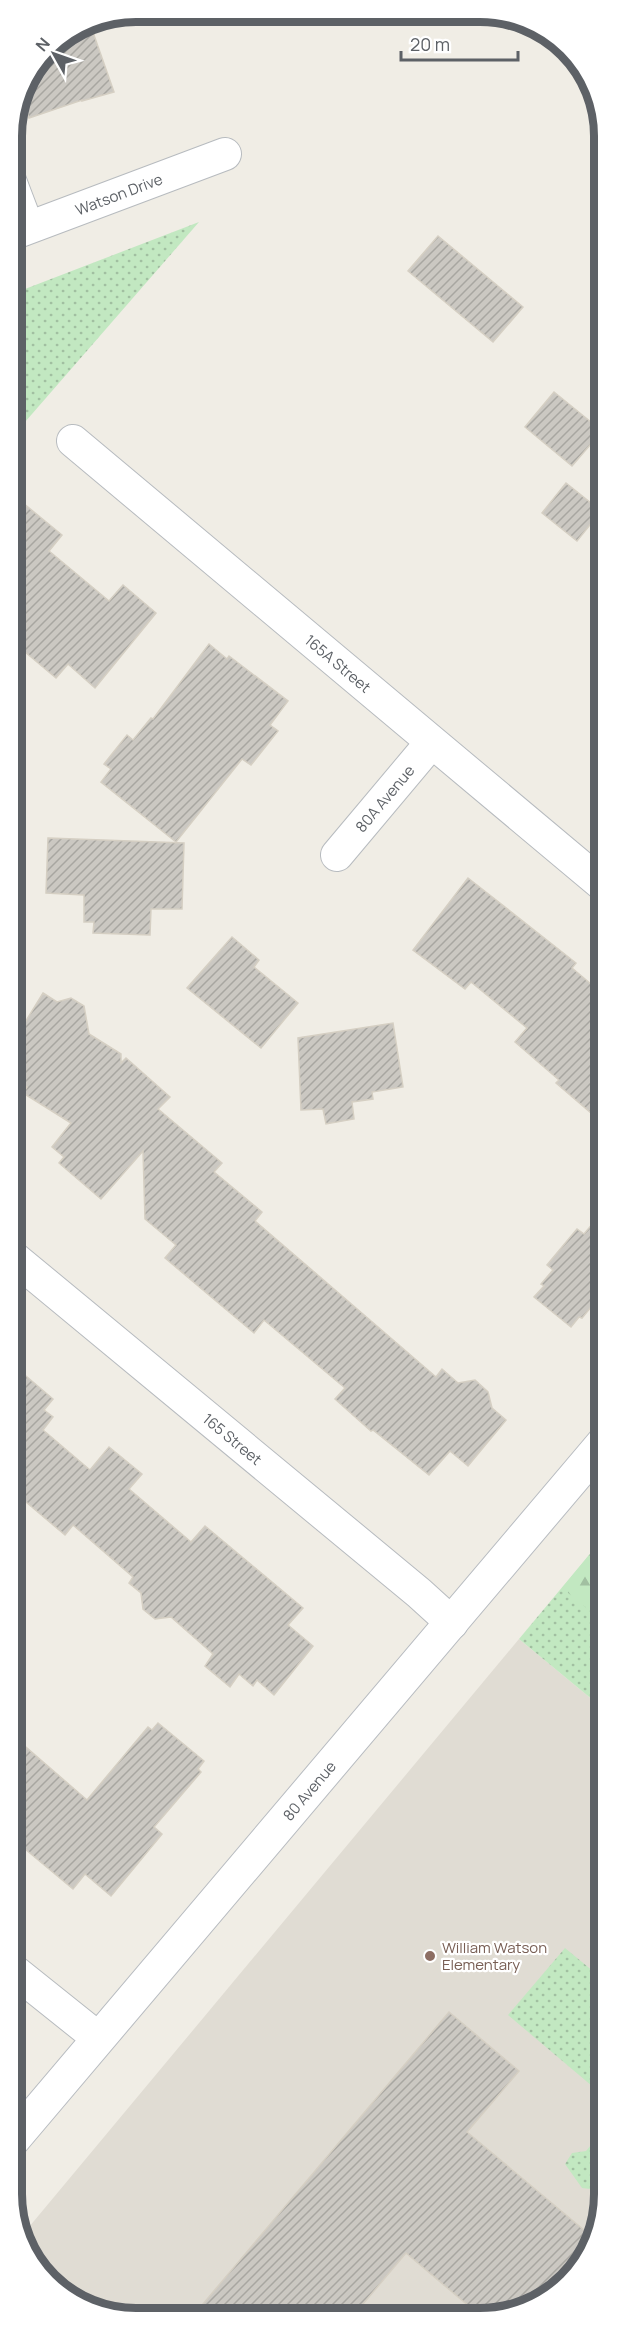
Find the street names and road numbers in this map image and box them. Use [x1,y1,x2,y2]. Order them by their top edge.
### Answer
street label: Watson Drive [72,168,165,220]
street label: 165A Street [301,629,376,697]
street label: 80A Avenue [350,760,419,836]
street label: 165 Street [199,1408,267,1469]
street label: 80 Avenue [278,1756,340,1825]

